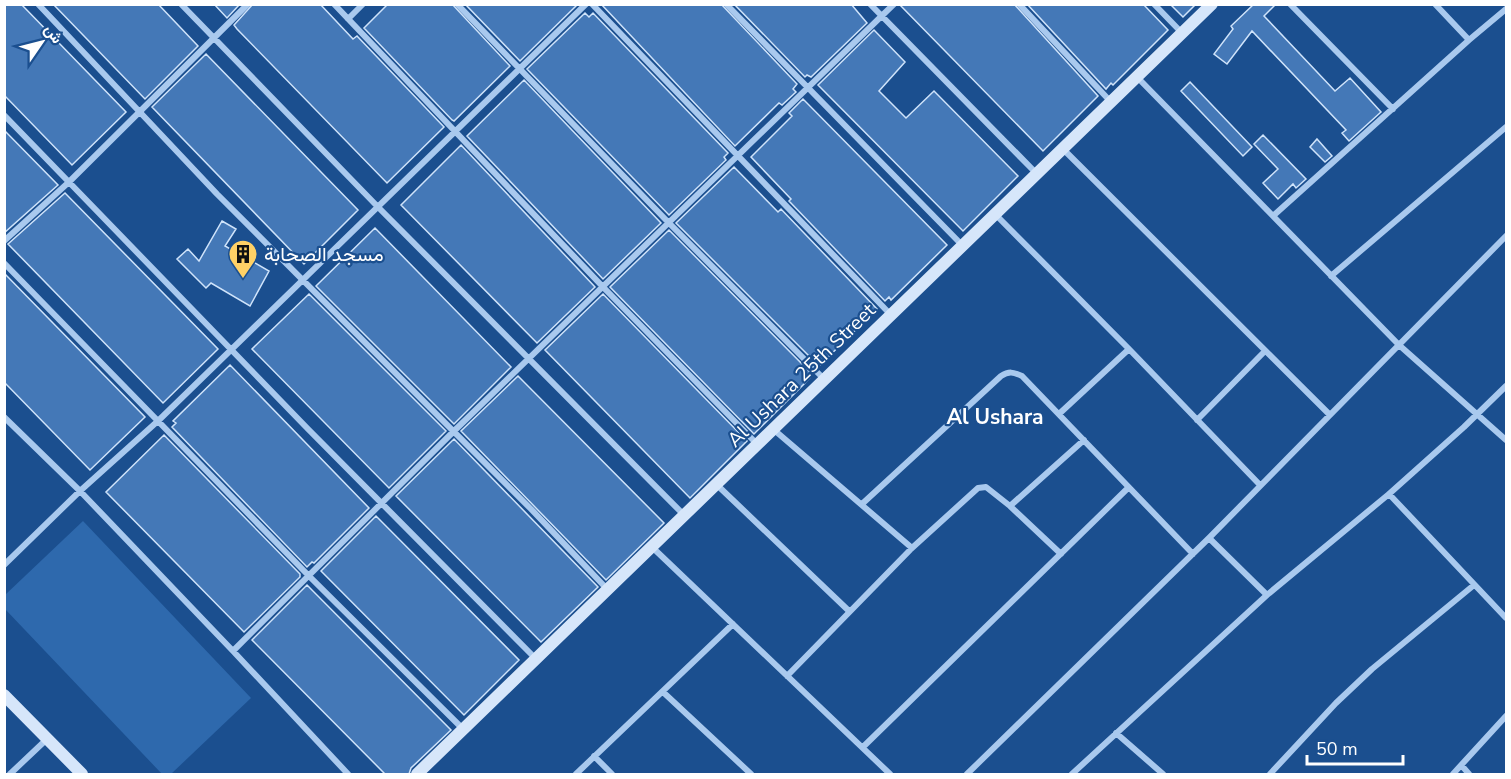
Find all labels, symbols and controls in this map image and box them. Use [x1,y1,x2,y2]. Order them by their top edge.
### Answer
north arrow [12,12,72,72]
text: ش [39,20,68,48]
building icon: مسجد الصحابة [227,238,259,280]
place label: مسجد الصحابة [264,241,384,268]
street label: Al Ushara 25th Street [721,297,882,453]
district label: Al Ushara [946,403,1044,431]
scale bar [1307,728,1403,766]
text: 50 m [1316,737,1358,761]

